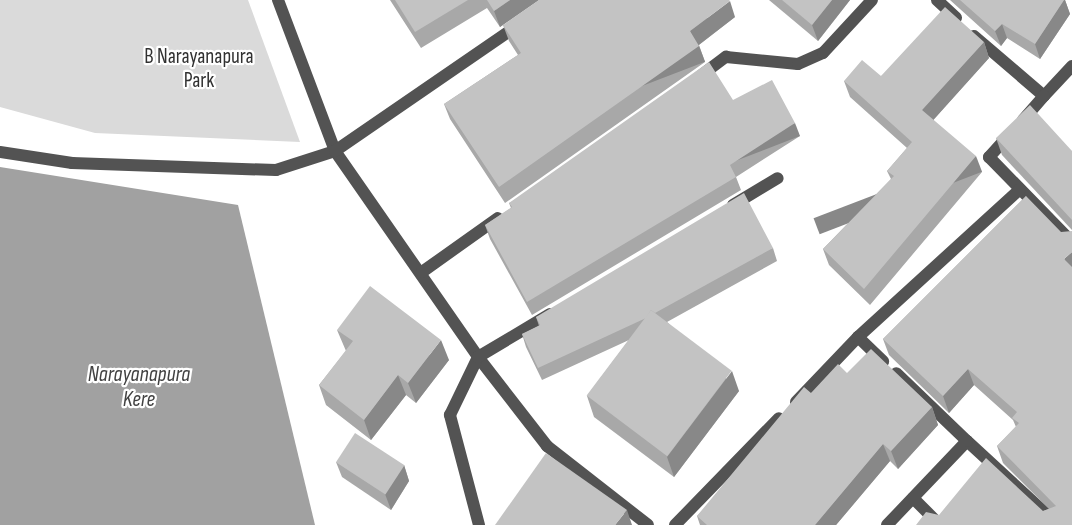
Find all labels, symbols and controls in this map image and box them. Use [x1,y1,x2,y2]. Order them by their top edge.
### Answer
park label: B Narayanapura Park [144,44,254,94]
water label: Narayanapura Kere [88,361,190,412]

